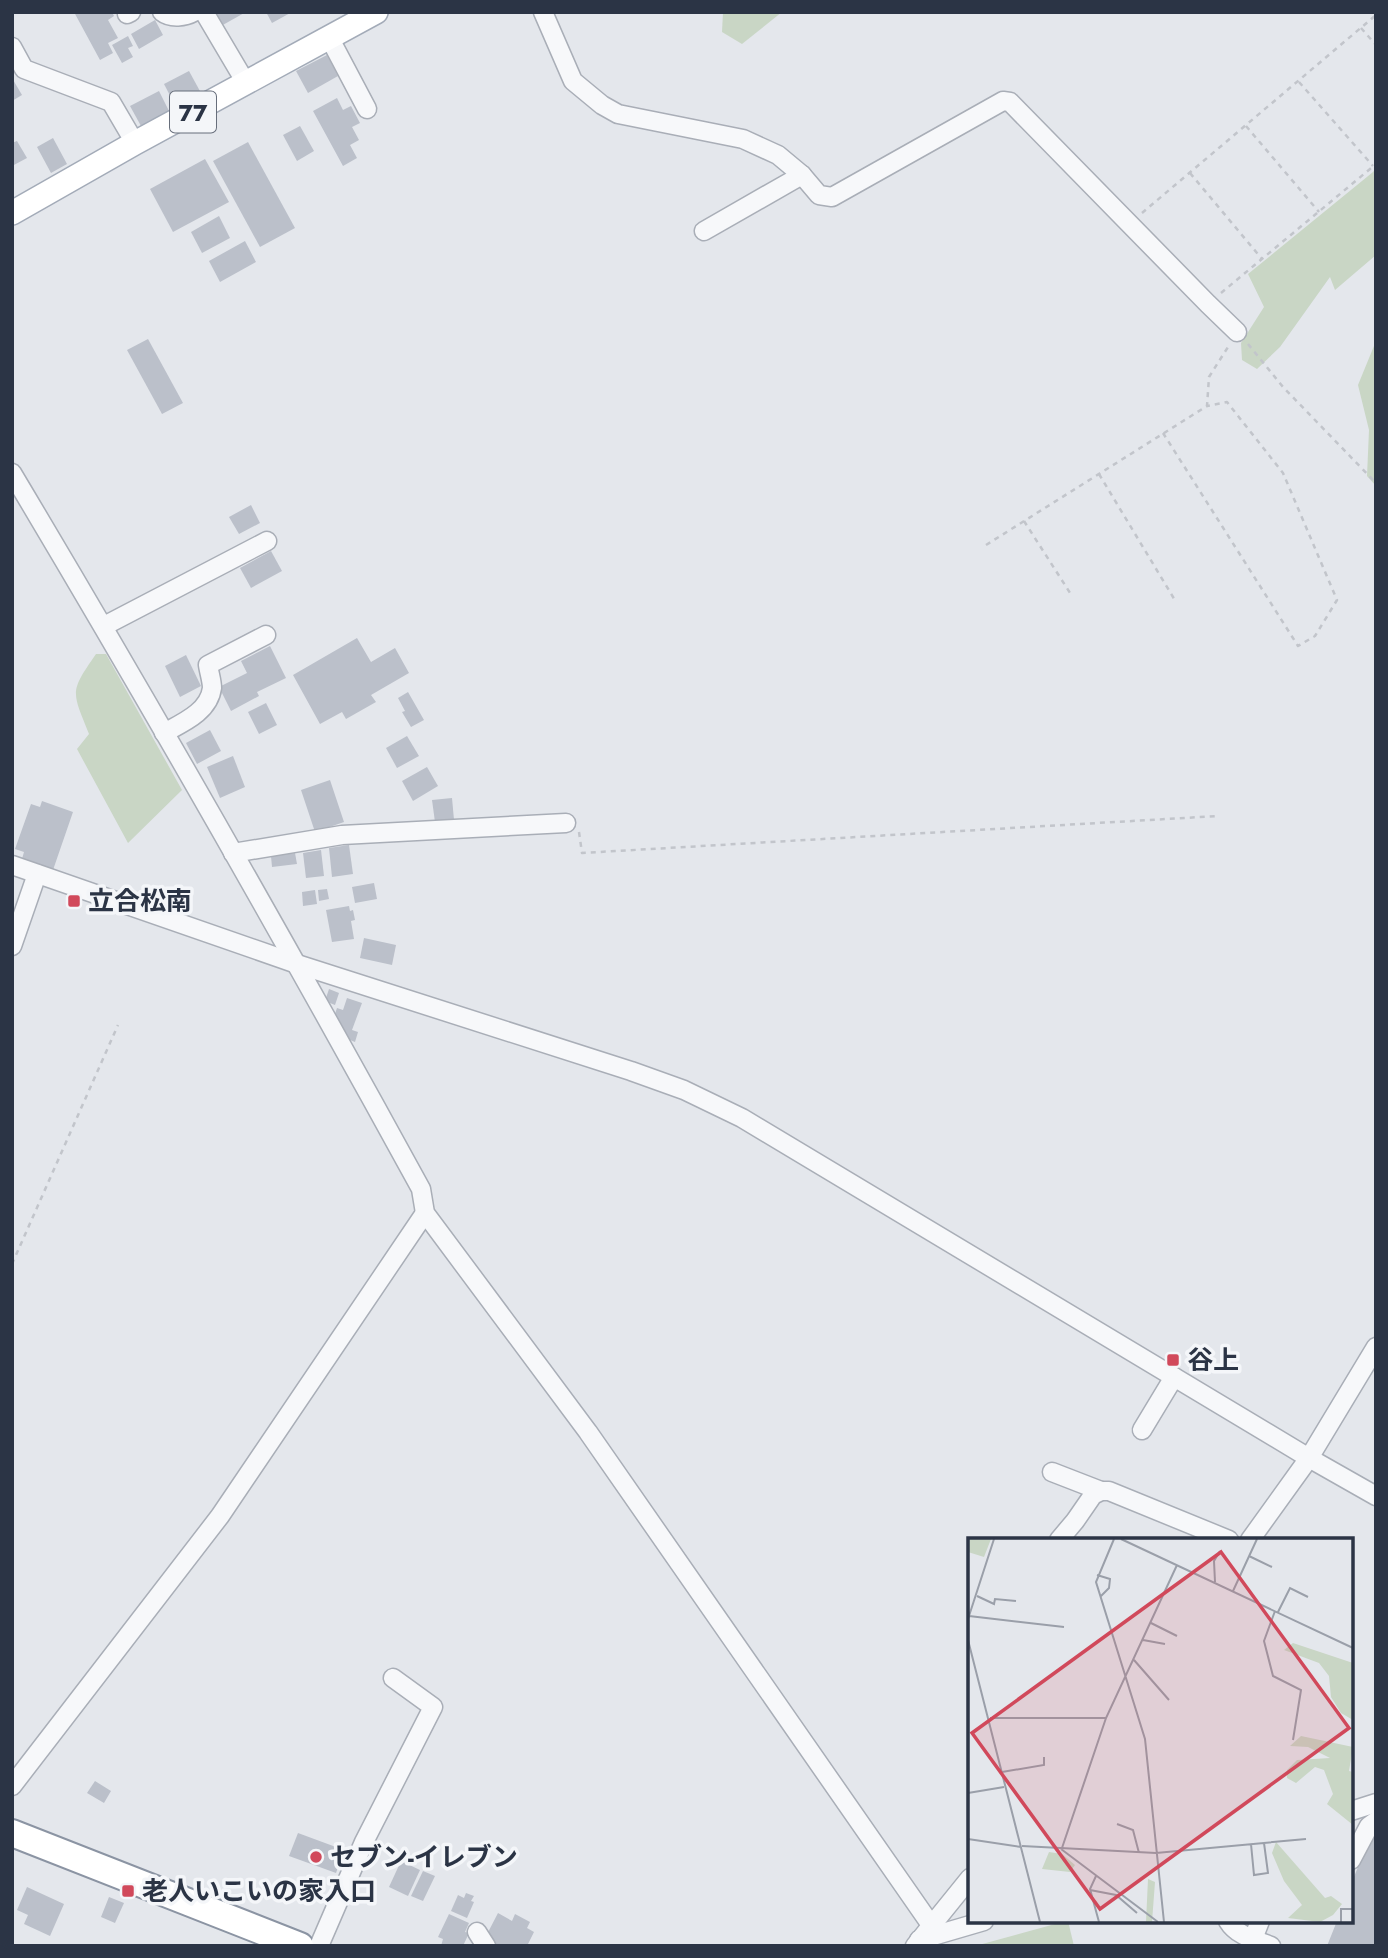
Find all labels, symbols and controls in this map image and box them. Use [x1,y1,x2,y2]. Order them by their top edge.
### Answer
road number: 77 [170,92,216,132]
place label: 立合松南 [88,882,192,920]
marker: 立合松南 [66,893,82,909]
place label: 谷上 [1187,1341,1239,1379]
marker: 谷上 [1165,1352,1181,1368]
inset map [968,1538,1353,1923]
place label: セブン-イレブン [330,1838,518,1876]
marker: セブン-イレブン [308,1849,324,1865]
place label: 老人いこいの家入口 [142,1872,376,1910]
marker: 老人いこいの家入口 [120,1883,136,1899]

